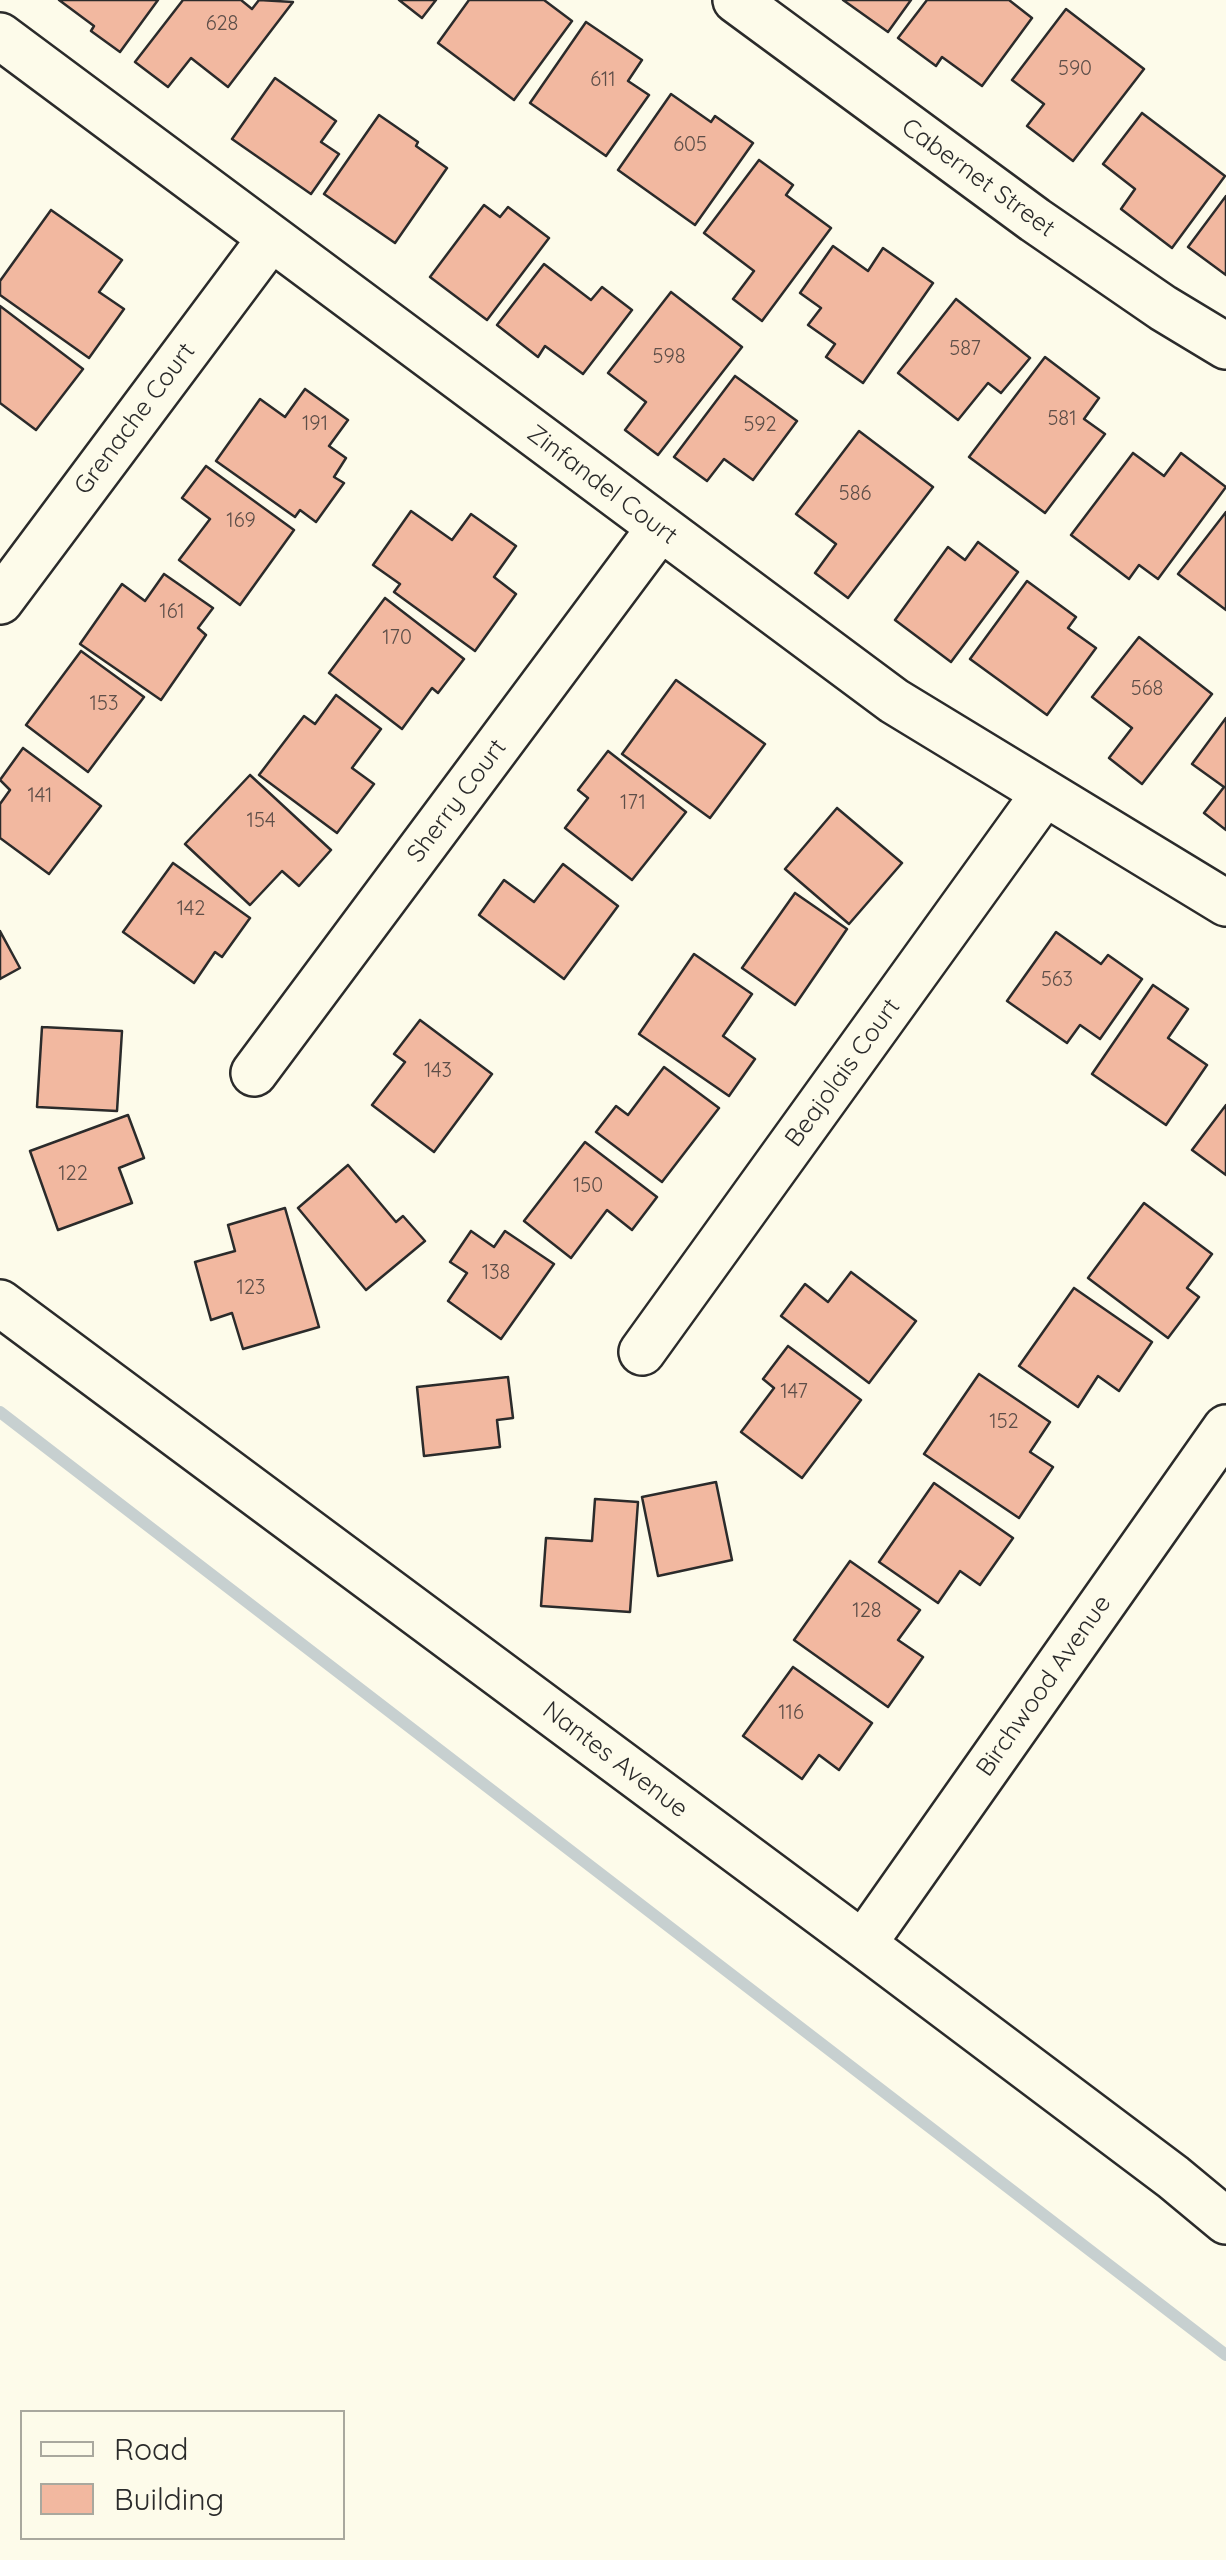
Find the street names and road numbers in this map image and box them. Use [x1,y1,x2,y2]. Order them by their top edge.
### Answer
street label: Cabernet Street [895,112,1061,244]
street label: Grenache Court [68,337,202,501]
street label: Zinfandel Court [521,419,683,551]
street label: Sherry Court [401,734,513,868]
street label: Beajolais Court [779,993,907,1153]
street label: Birchwood Avenue [970,1590,1118,1782]
street label: Nantes Avenue [536,1696,694,1824]

